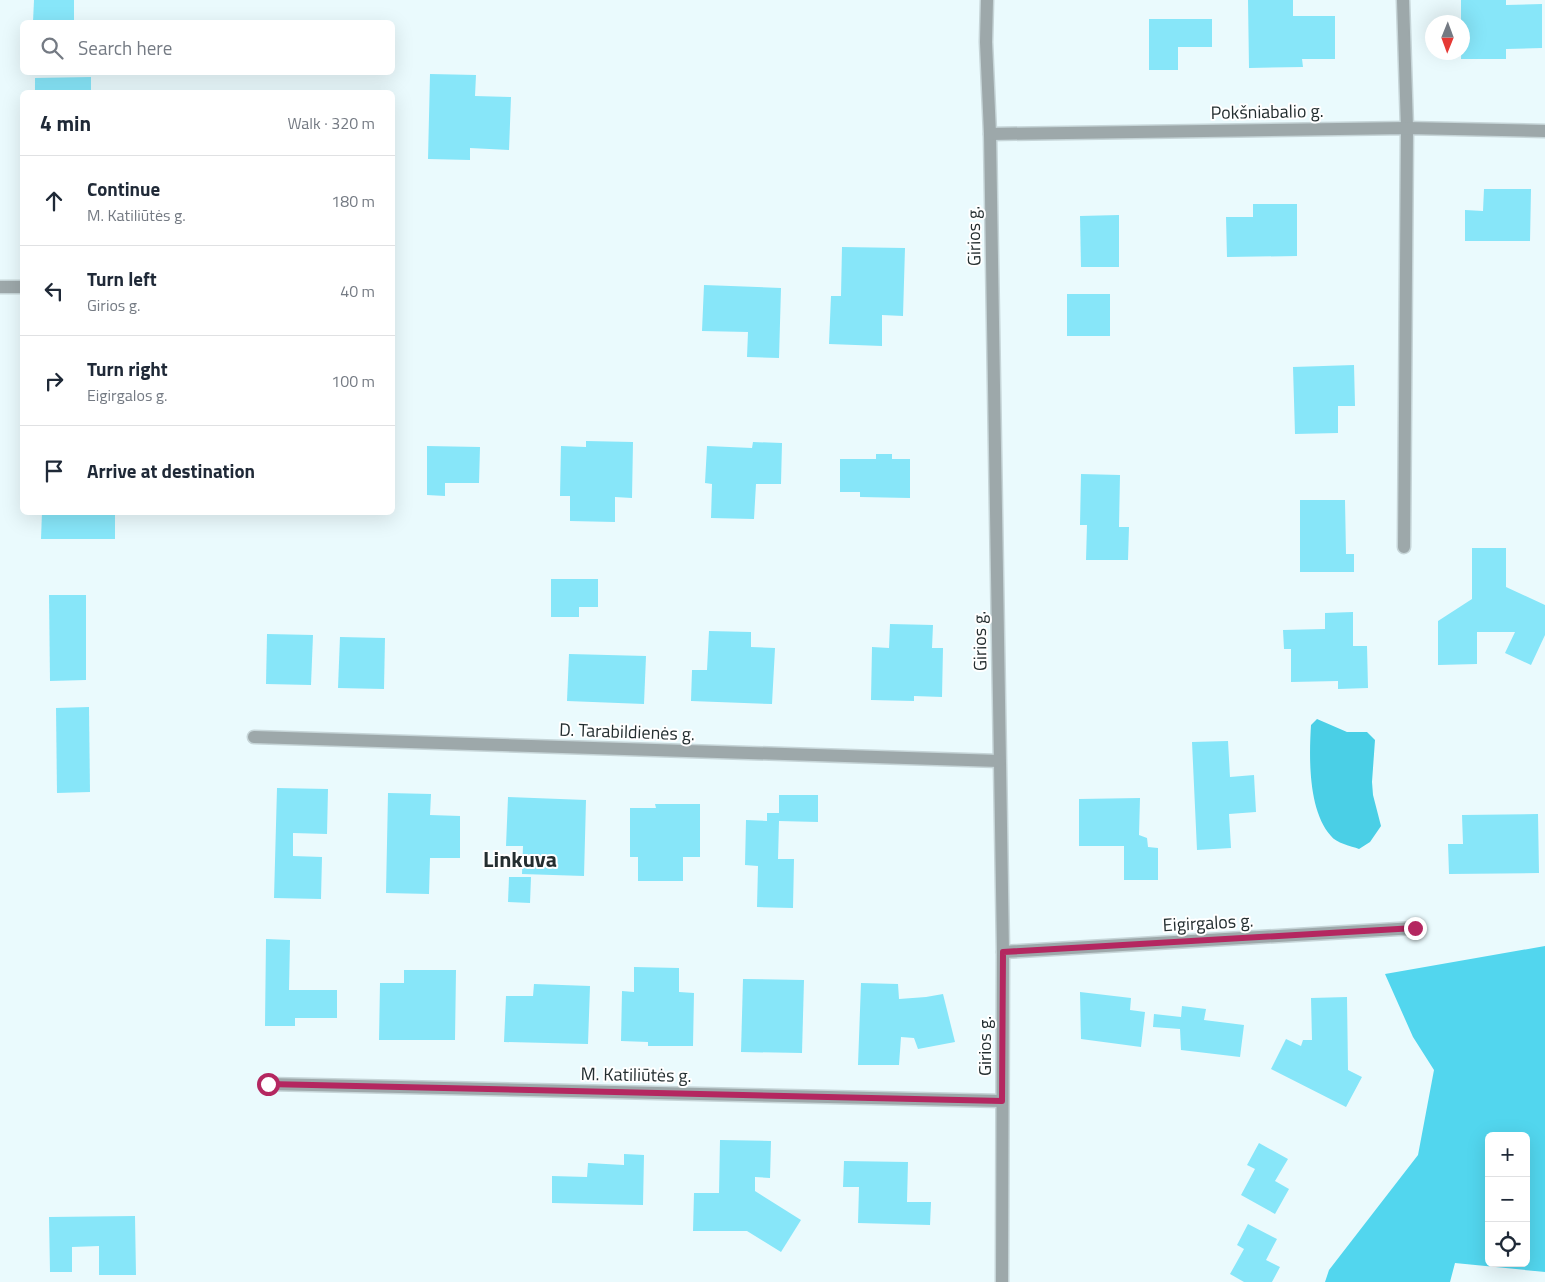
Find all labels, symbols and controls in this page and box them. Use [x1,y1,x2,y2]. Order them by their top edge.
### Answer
north arrow [1425,15,1470,60]
search box [20,20,395,75]
text: Search here [78,33,172,62]
icon: search [38,34,66,62]
street label: Pokšniabalio g. [1210,97,1324,126]
text: 4 min [40,107,91,139]
text: Walk · 320 m [287,111,375,135]
text: Continue [87,174,160,203]
icon: ahead [40,187,68,215]
text: 180 m [331,189,375,213]
text: M. Katiliūtės g. [87,203,186,227]
street label: Girios g. [959,206,988,266]
text: Turn left [87,264,157,293]
icon: left [40,277,68,305]
text: 40 m [340,279,375,303]
text: Girios g. [87,293,141,317]
text: Turn right [87,354,168,383]
icon: right [40,367,68,395]
text: 100 m [331,369,375,393]
text: Eigirgalos g. [87,383,168,407]
text: Arrive at destination [87,456,255,485]
icon: arrive [40,457,68,485]
street label: Girios g. [965,611,994,671]
street label: D. Tarabildienės g. [559,716,695,747]
district label: Linkuva [483,842,557,876]
street label: Eigirgalos g. [1162,907,1254,938]
route end [1404,917,1427,940]
street label: Girios g. [971,1016,998,1076]
street label: M. Katiliūtės g. [580,1060,692,1089]
route start [257,1073,280,1096]
map controls [1485,1132,1530,1267]
button: + [1485,1132,1530,1177]
button: − [1485,1177,1530,1222]
button: locate [1485,1222,1530,1267]

